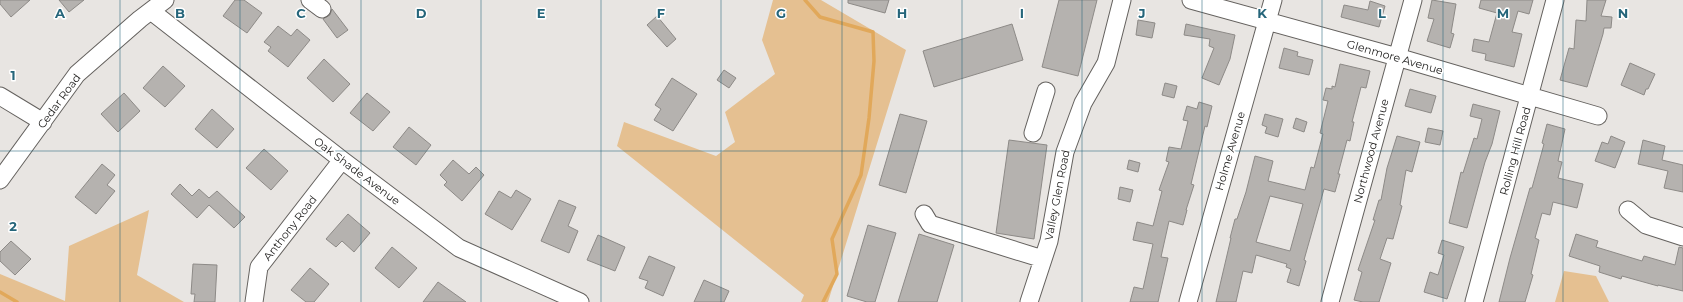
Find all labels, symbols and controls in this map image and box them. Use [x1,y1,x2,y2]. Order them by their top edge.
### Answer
text: A [54,5,66,21]
text: B [175,5,185,21]
text: C [296,5,306,21]
text: D [416,5,427,21]
text: E [537,5,546,21]
text: F [657,5,665,21]
text: G [776,5,786,21]
text: H [897,5,907,21]
text: I [1020,5,1024,21]
text: J [1137,5,1146,21]
text: K [1257,5,1267,21]
text: L [1378,5,1386,21]
text: M [1497,5,1509,21]
text: N [1618,5,1628,21]
street label: Glenmore Avenue [1345,37,1445,78]
text: 1 [10,67,16,83]
street label: Cedar Road [34,71,84,131]
street label: Northwood Avenue [1350,97,1392,205]
street label: Rolling Hill Road [1496,105,1534,197]
street label: Holme Avenue [1212,110,1248,192]
street label: Oak Shade Avenue [311,134,403,208]
street label: Valley Glen Road [1041,148,1073,242]
street label: Anthony Road [260,193,320,263]
text: 2 [9,218,17,234]

